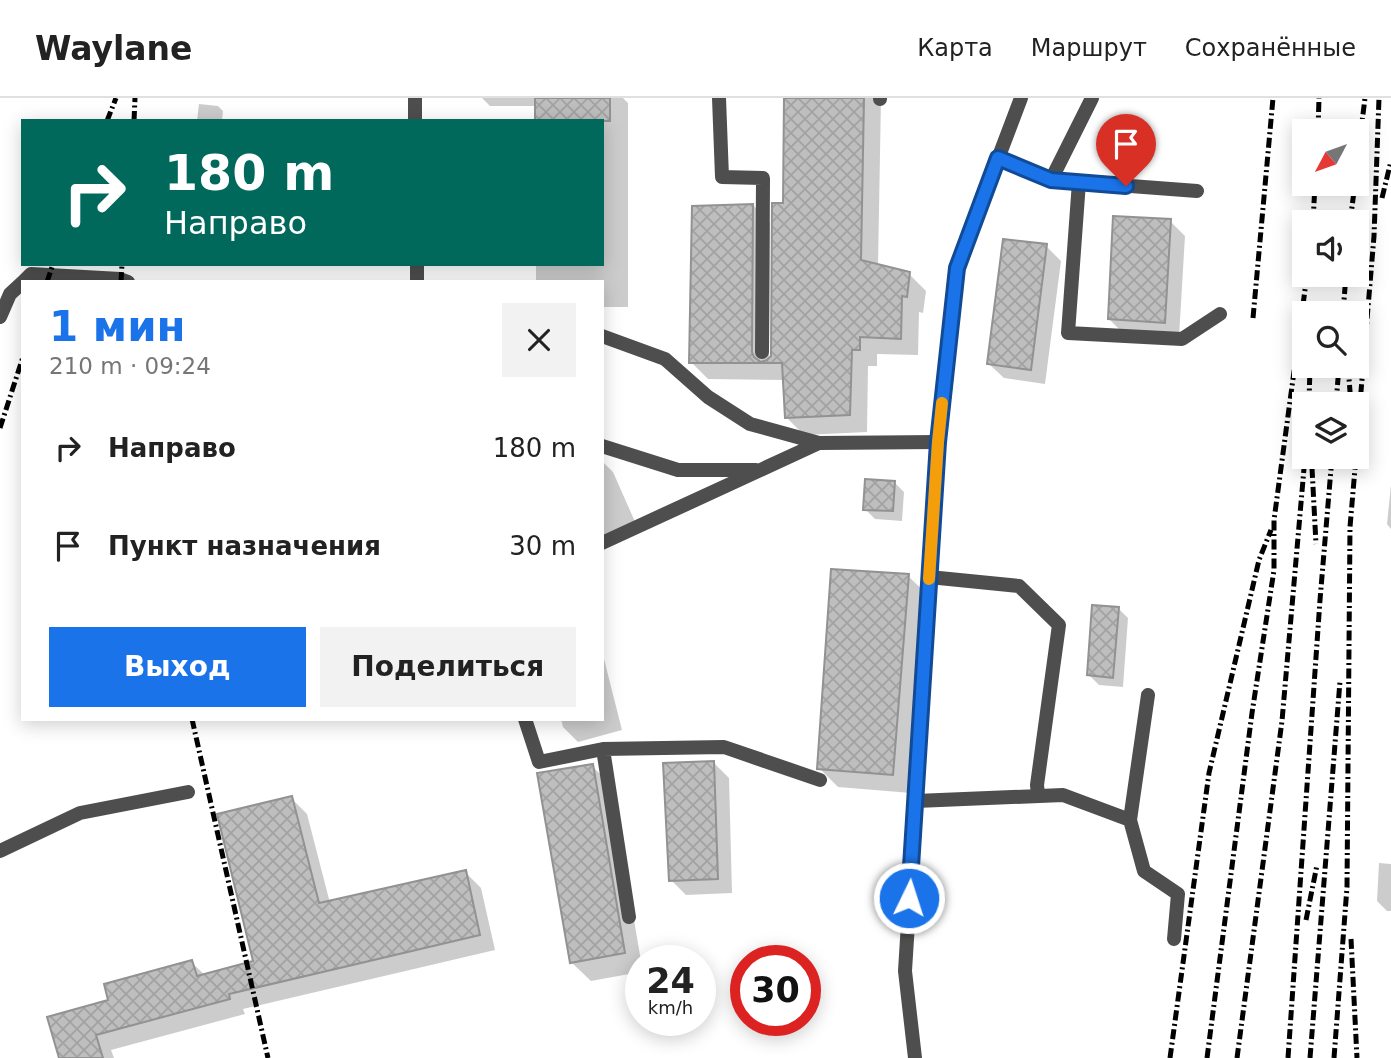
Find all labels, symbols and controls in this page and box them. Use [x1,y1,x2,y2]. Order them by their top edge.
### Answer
text: Waylane [35,29,192,68]
text: Карта [917,34,993,62]
text: Маршрут [1031,34,1147,62]
text: Сохранённые [1185,34,1356,62]
pin [1096,114,1156,186]
north arrow [1292,119,1368,196]
map controls [1292,119,1369,469]
icon: arrive [1107,125,1145,163]
text: 180 m [164,145,334,202]
icon: right [49,147,140,238]
text: Направо [164,204,307,242]
button: sound [1292,210,1369,287]
button: search [1292,301,1369,378]
text: 1 мин [49,302,186,351]
button: close [502,303,576,377]
text: 210 m · 09:24 [49,353,211,379]
button: layers [1292,392,1369,469]
icon: right [49,429,87,467]
text: Направо [108,433,236,463]
text: 180 m [493,433,576,463]
icon: arrive [49,527,87,565]
text: Пункт назначения [108,531,381,561]
text: 30 m [509,531,576,561]
button: Выход [49,627,306,707]
button: Поделиться [320,627,576,707]
position arrow [872,861,946,935]
speed limit sign: 30 [730,945,821,1036]
text: 24 [646,961,695,1001]
text: km/h [648,997,693,1018]

